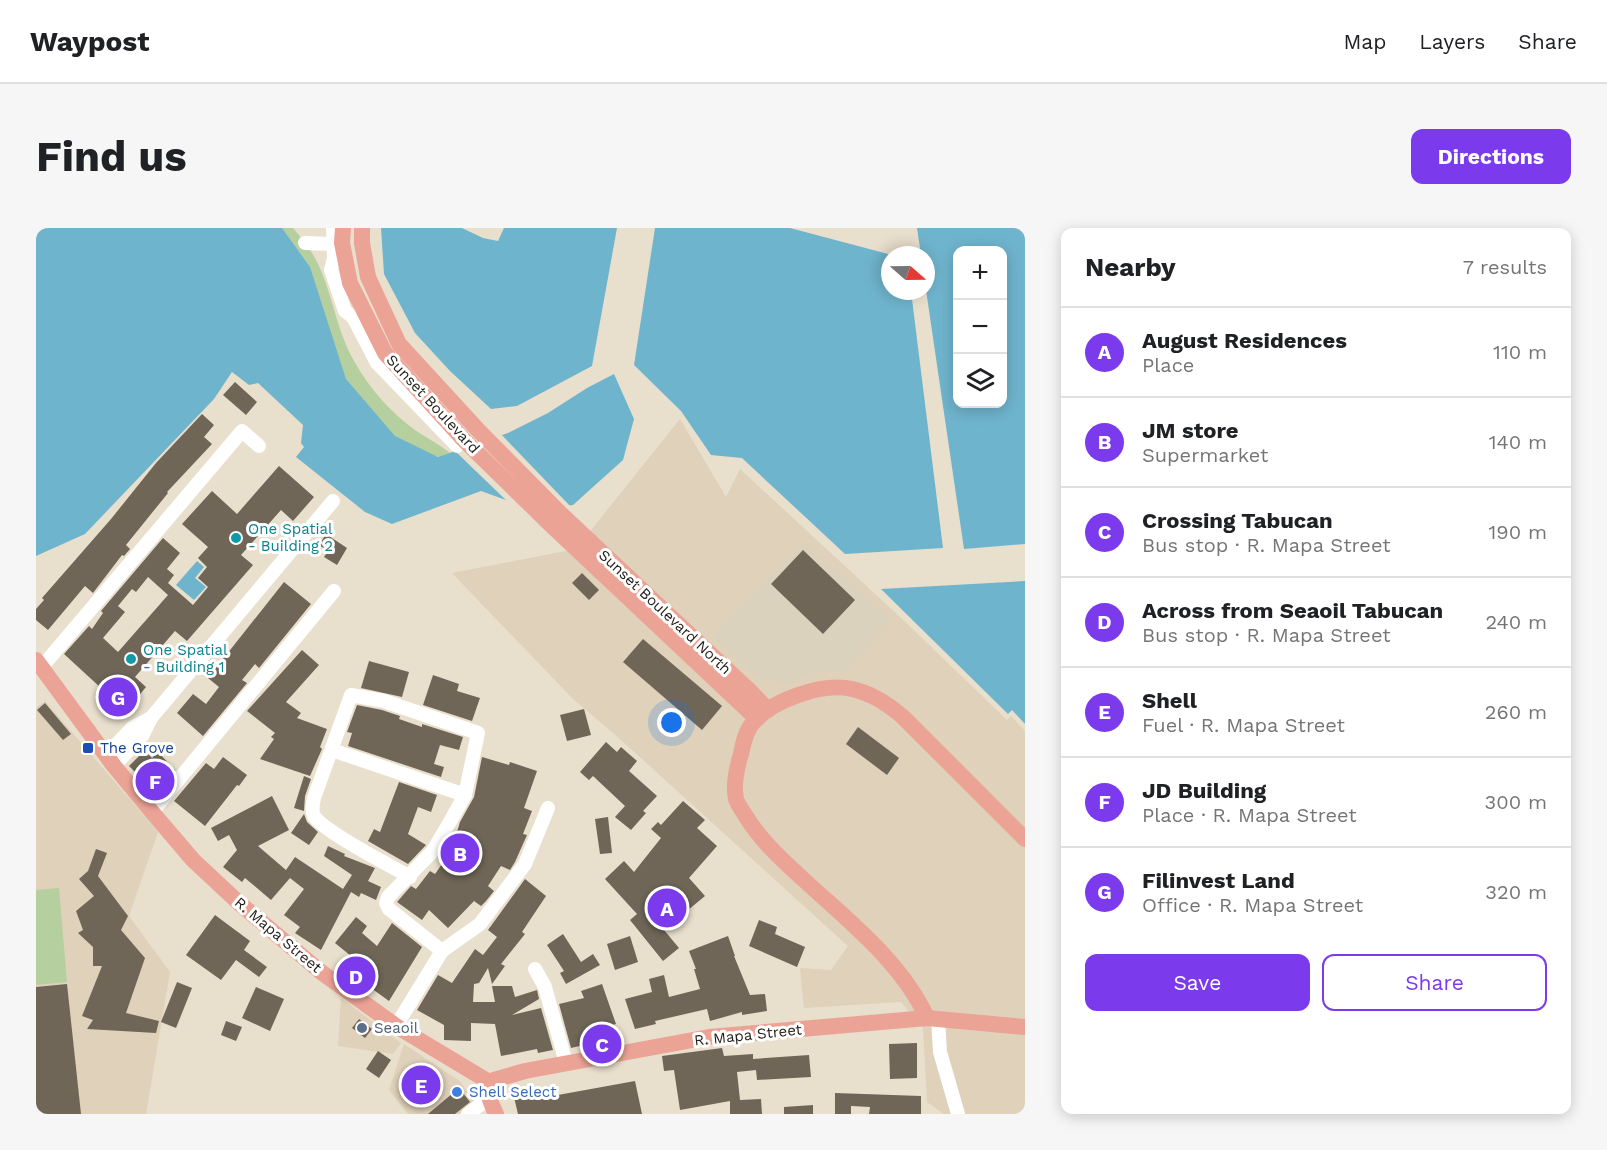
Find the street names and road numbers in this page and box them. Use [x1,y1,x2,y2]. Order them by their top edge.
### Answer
street label: Sunset Boulevard [383,351,483,457]
street label: Sunset Boulevard North [595,546,735,678]
street label: R. Mapa Street [231,893,326,977]
street label: R. Mapa Street [693,1020,803,1050]

